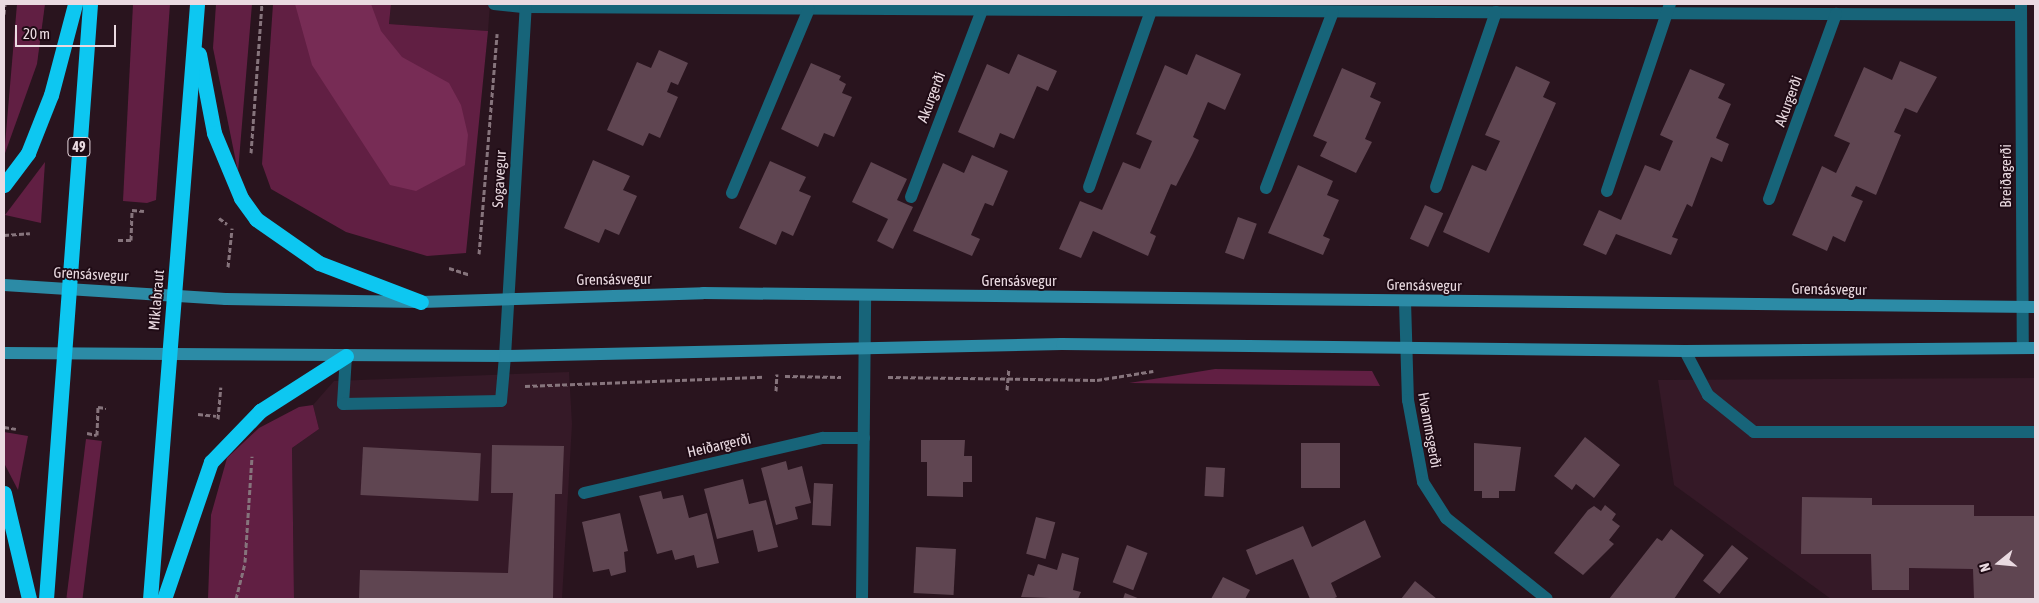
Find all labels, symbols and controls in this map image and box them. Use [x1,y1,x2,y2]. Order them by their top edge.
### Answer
scale bar [18,15,119,47]
text: 20 m [23,25,50,42]
street label: Akurgerði [913,69,949,125]
street label: Akurgerði [1770,73,1806,129]
road number: 49 [66,136,92,158]
street label: Breiðagerði [1997,144,2015,208]
street label: Sogavegur [489,150,509,208]
street label: Grensásvegur [53,263,129,285]
street label: Miklabraut [144,269,168,331]
street label: Grensásvegur [576,269,652,289]
street label: Grensásvegur [982,272,1056,290]
street label: Grensásvegur [1386,275,1462,295]
street label: Grensásvegur [1791,279,1867,299]
street label: Hvammsgerði [1414,391,1446,469]
street label: Heiðargerði [685,429,753,461]
north arrow [1974,538,2024,588]
text: N [1976,561,1994,574]

